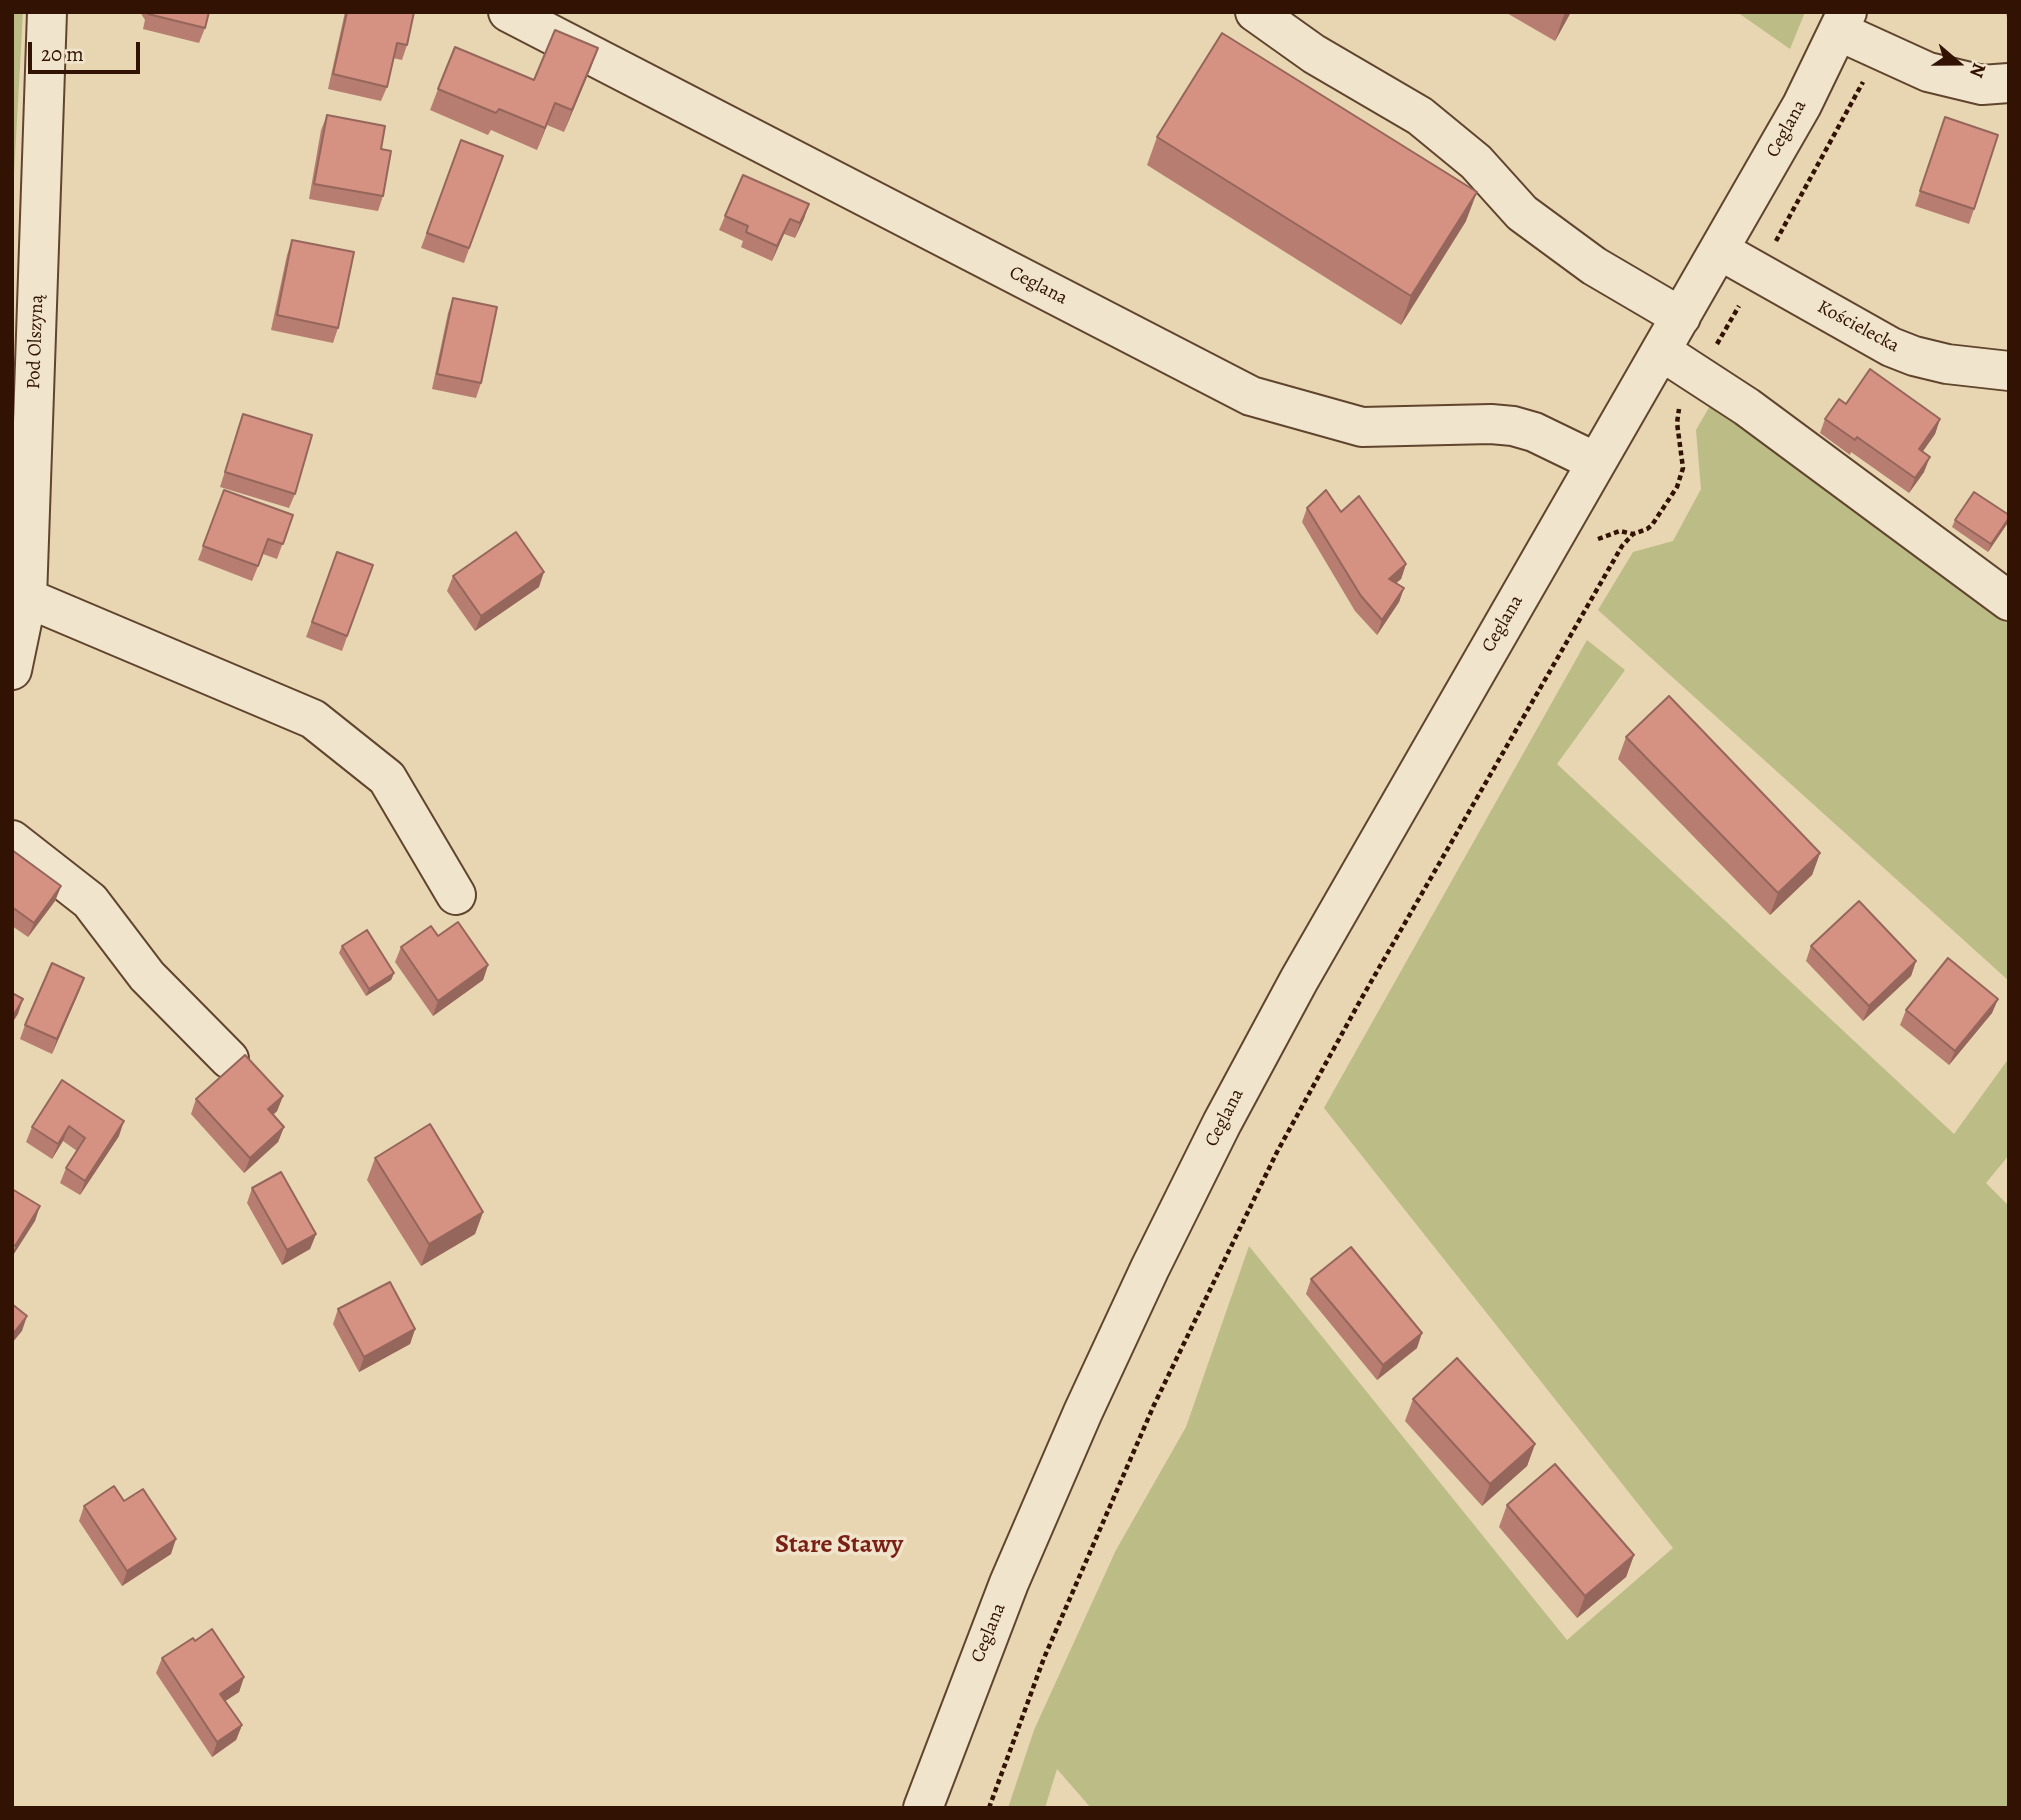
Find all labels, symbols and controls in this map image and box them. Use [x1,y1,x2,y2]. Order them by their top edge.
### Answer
scale bar [32,28,144,72]
north arrow [1923,28,1993,98]
text: 20 m [41,40,84,68]
text: N [1963,59,1992,81]
street label: Ceglana [1762,96,1812,162]
street label: Ceglana [1005,262,1071,310]
street label: Pod Olszyną [23,294,49,390]
street label: Kościelecka [1813,296,1903,358]
street label: Ceglana [1478,591,1528,657]
street label: Ceglana [1201,1085,1249,1151]
district label: Stare Stawy [775,1530,903,1562]
street label: Ceglana [967,1600,1011,1666]

